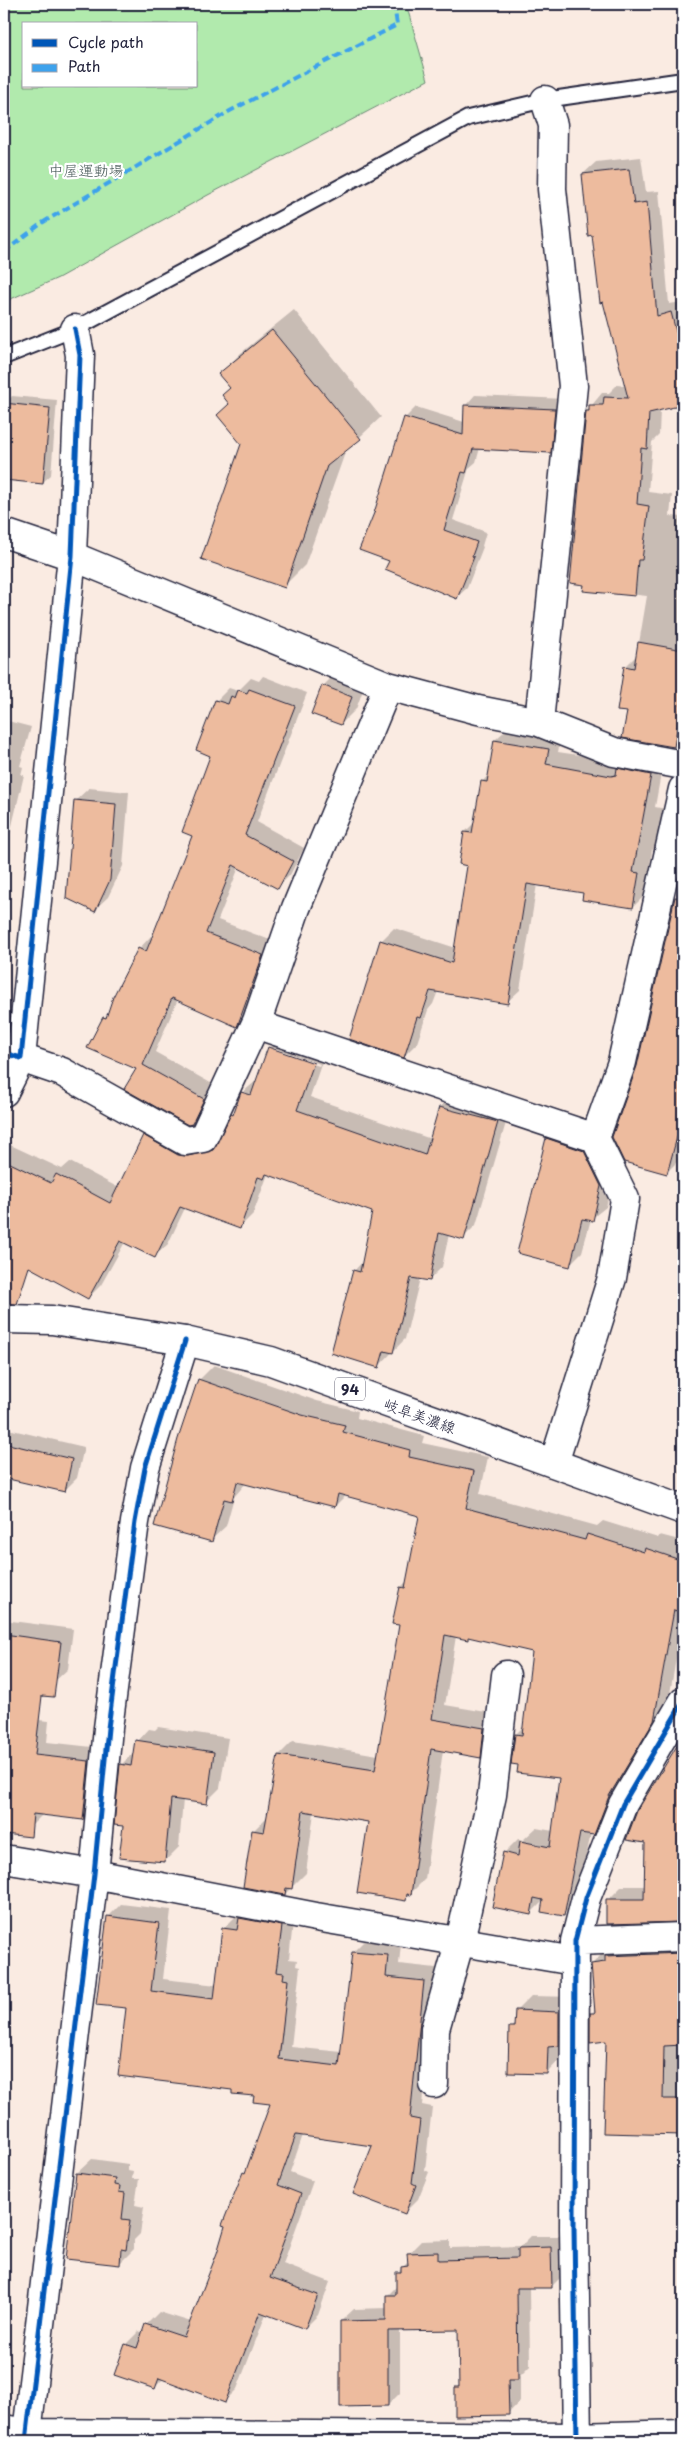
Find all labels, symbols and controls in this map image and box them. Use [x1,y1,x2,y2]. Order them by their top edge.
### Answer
legend [22,22,198,88]
text: Cycle path [68,30,144,53]
text: Path [68,54,100,77]
park label: 中屋運動場 [48,158,124,181]
road number: 94 [335,1378,365,1400]
street label: 岐阜美濃線 [381,1391,459,1439]

